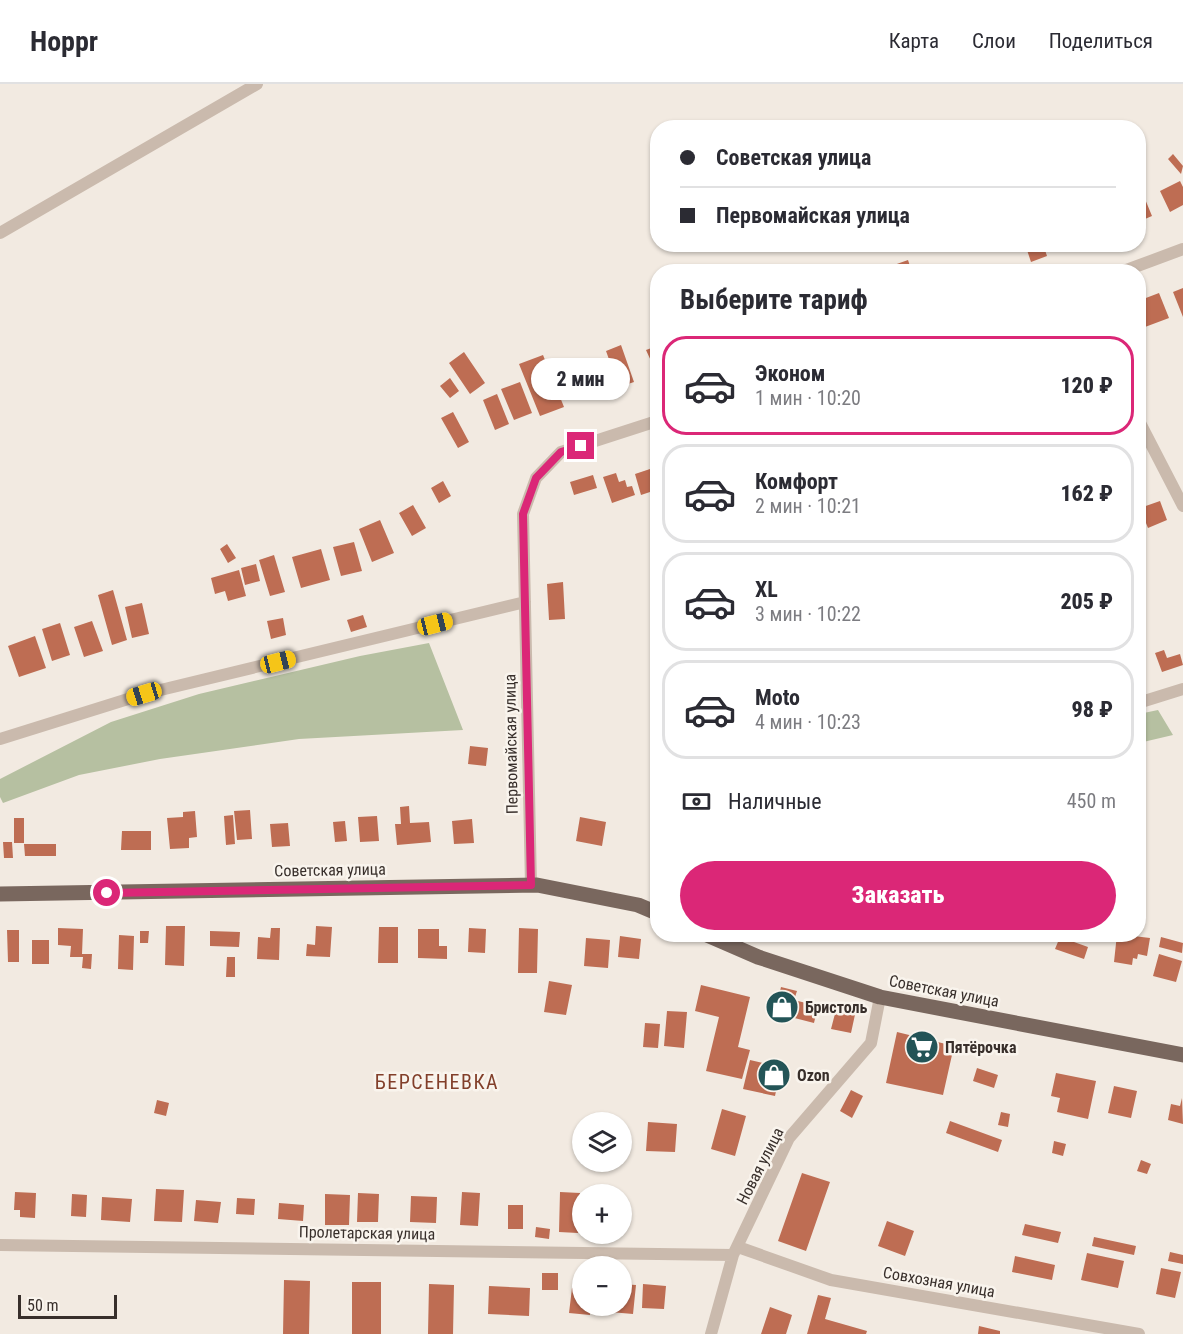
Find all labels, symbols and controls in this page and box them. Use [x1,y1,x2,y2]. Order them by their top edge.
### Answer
text: Hoppr [30,25,98,58]
text: Карта [889,29,939,53]
text: Слои [972,29,1016,53]
text: Поделиться [1049,29,1153,53]
text: Советская улица [716,145,871,170]
text: Первомайская улица [716,203,910,228]
text: Выберите тариф [680,284,868,316]
callout: 2 мин [532,359,630,401]
icon: car [683,359,737,413]
text: Эконом [755,361,825,386]
text: 2 мин [557,367,604,391]
text: 120 ₽ [1060,373,1113,398]
text: 1 мин · 10:20 [755,386,861,410]
route end [567,432,594,459]
icon: car [683,467,737,521]
text: Комфорт [755,469,838,494]
text: 162 ₽ [1060,481,1113,506]
text: 2 мин · 10:21 [755,494,861,518]
icon: car [683,575,737,629]
text: XL [755,577,778,602]
text: 205 ₽ [1060,589,1113,614]
text: 3 мин · 10:22 [755,602,861,626]
car [415,611,455,637]
car [258,649,298,675]
street label: Первомайская улица [500,674,522,814]
car [124,680,164,708]
icon: car [683,683,737,737]
text: Moto [755,685,800,710]
text: 98 ₽ [1072,697,1113,722]
text: 4 мин · 10:23 [755,710,861,734]
icon: cash [680,785,713,818]
text: Наличные [728,789,822,814]
text: 450 m [1067,789,1116,813]
street label: Советская улица [274,860,386,880]
button: Заказать [680,861,1116,930]
route start [93,879,120,906]
street label: Советская улица [887,971,1001,1011]
shop icon: Бристоль [764,989,800,1025]
place label: Бристоль [805,998,868,1017]
supermarket icon: Пятёрочка [904,1029,940,1065]
place label: Пятёрочка [945,1038,1017,1057]
shop icon: Ozon [756,1057,792,1093]
place label: Ozon [797,1066,830,1085]
district label: БЕРСЕНЕВКА [375,1070,499,1094]
map controls [572,1112,632,1316]
button: layers [572,1112,632,1172]
street label: Новая улица [733,1124,787,1208]
button: + [572,1184,632,1244]
street label: Пролетарская улица [299,1222,435,1244]
button: − [572,1256,632,1316]
street label: Совхозная улица [882,1263,996,1301]
scale bar [18,1292,117,1320]
text: 50 m [27,1296,59,1315]

